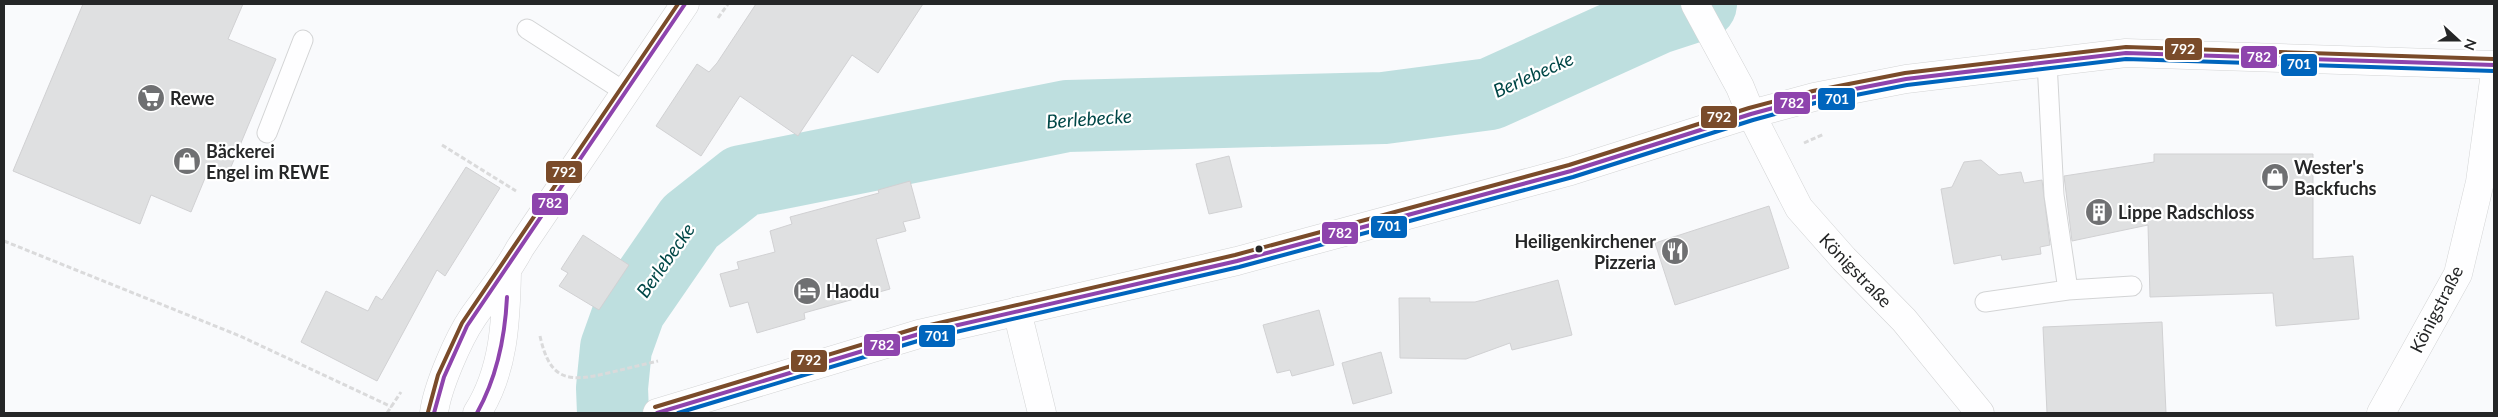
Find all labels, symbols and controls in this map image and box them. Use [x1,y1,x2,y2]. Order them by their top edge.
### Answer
north arrow [2433,15,2483,65]
line badge: 792 [2164,37,2203,61]
text: N [2461,37,2480,53]
text: 792 [2171,40,2195,57]
line badge: 782 [2240,45,2278,69]
water label: Berlebecke [1489,46,1577,102]
text: 782 [2247,48,2271,65]
line badge: 701 [2280,53,2318,77]
text: 701 [2287,55,2311,72]
supermarket icon: Rewe [136,83,166,113]
place label: Rewe [170,87,215,109]
line badge: 701 [1817,87,1856,111]
text: 701 [1825,90,1849,107]
line badge: 782 [1773,91,1811,115]
text: 782 [1780,94,1804,111]
water label: Berlebecke [1046,104,1132,132]
line badge: 792 [1700,105,1738,129]
text: 792 [1707,108,1731,125]
place label: Bäckerei Engel im REWE [206,140,329,183]
shop icon: Bäckerei Engel im REWE [172,146,202,176]
place label: Wester's Backfuchs [2294,156,2377,199]
line badge: 792 [545,160,583,184]
shop icon: Wester's Backfuchs [2260,162,2290,192]
text: 792 [552,163,576,180]
line badge: 782 [531,192,569,216]
text: 782 [538,194,562,211]
building icon: Lippe Radschloss [2084,197,2114,227]
place label: Lippe Radschloss [2118,201,2255,223]
line badge: 701 [1370,215,1408,239]
text: 701 [1377,217,1401,234]
water label: Berlebecke [631,218,699,302]
line badge: 782 [1321,221,1359,245]
text: 782 [1328,224,1352,241]
street label: Königstraße [1815,228,1897,312]
place label: Heiligenkirchener Pizzeria [1515,230,1656,273]
restaurant icon: Heiligenkirchener Pizzeria [1660,236,1690,266]
unlabelled marker [1254,244,1264,254]
street label: Königstraße [2405,262,2467,356]
hotel icon: Haodu [792,276,822,306]
place label: Haodu [826,280,879,302]
line badge: 701 [918,324,956,348]
text: 701 [925,327,949,344]
line badge: 782 [863,333,901,357]
text: 782 [870,336,894,353]
line badge: 792 [790,349,828,373]
text: 792 [797,351,821,368]

